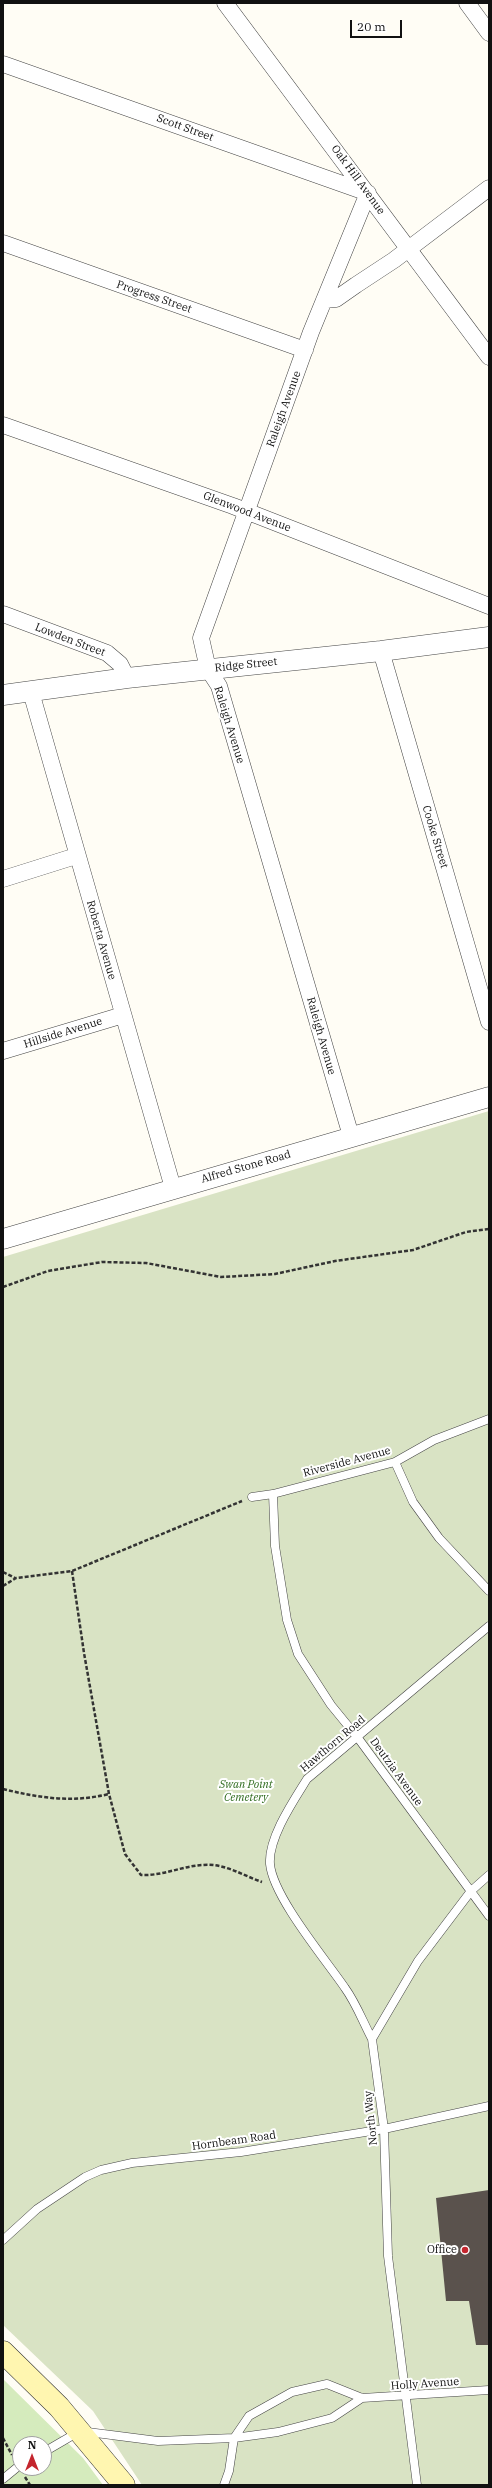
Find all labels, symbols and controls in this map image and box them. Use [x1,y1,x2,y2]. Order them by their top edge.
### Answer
scale bar [352,12,404,38]
text: 20 m [357,19,386,34]
street label: Scott Street [155,112,215,144]
street label: Oak Hill Avenue [328,143,388,217]
street label: Progress Street [115,278,193,316]
street label: Raleigh Avenue [264,369,304,449]
street label: Glenwood Avenue [201,489,293,535]
street label: Lowden Street [33,621,107,659]
street label: Ridge Street [214,655,278,675]
street label: Raleigh Avenue [211,685,247,765]
street label: Cooke Street [419,804,451,870]
street label: Roberta Avenue [83,899,119,981]
street label: Raleigh Avenue [304,996,338,1076]
street label: Hillside Avenue [22,1015,104,1051]
street label: Alfred Stone Road [200,1148,292,1186]
street label: Riverside Avenue [302,1444,392,1480]
street label: Hawthorn Road [298,1713,368,1775]
street label: Deutzia Avenue [367,1736,425,1808]
park label: Swan Point Cemetery [219,1778,273,1804]
street label: North Way [362,2090,380,2146]
street label: Hornbeam Road [191,2129,277,2153]
place label: Office [427,2243,457,2257]
marker: Office [460,2245,470,2255]
street label: Holly Avenue [390,2375,460,2393]
north arrow [12,2436,52,2476]
text: N [28,2438,36,2452]

